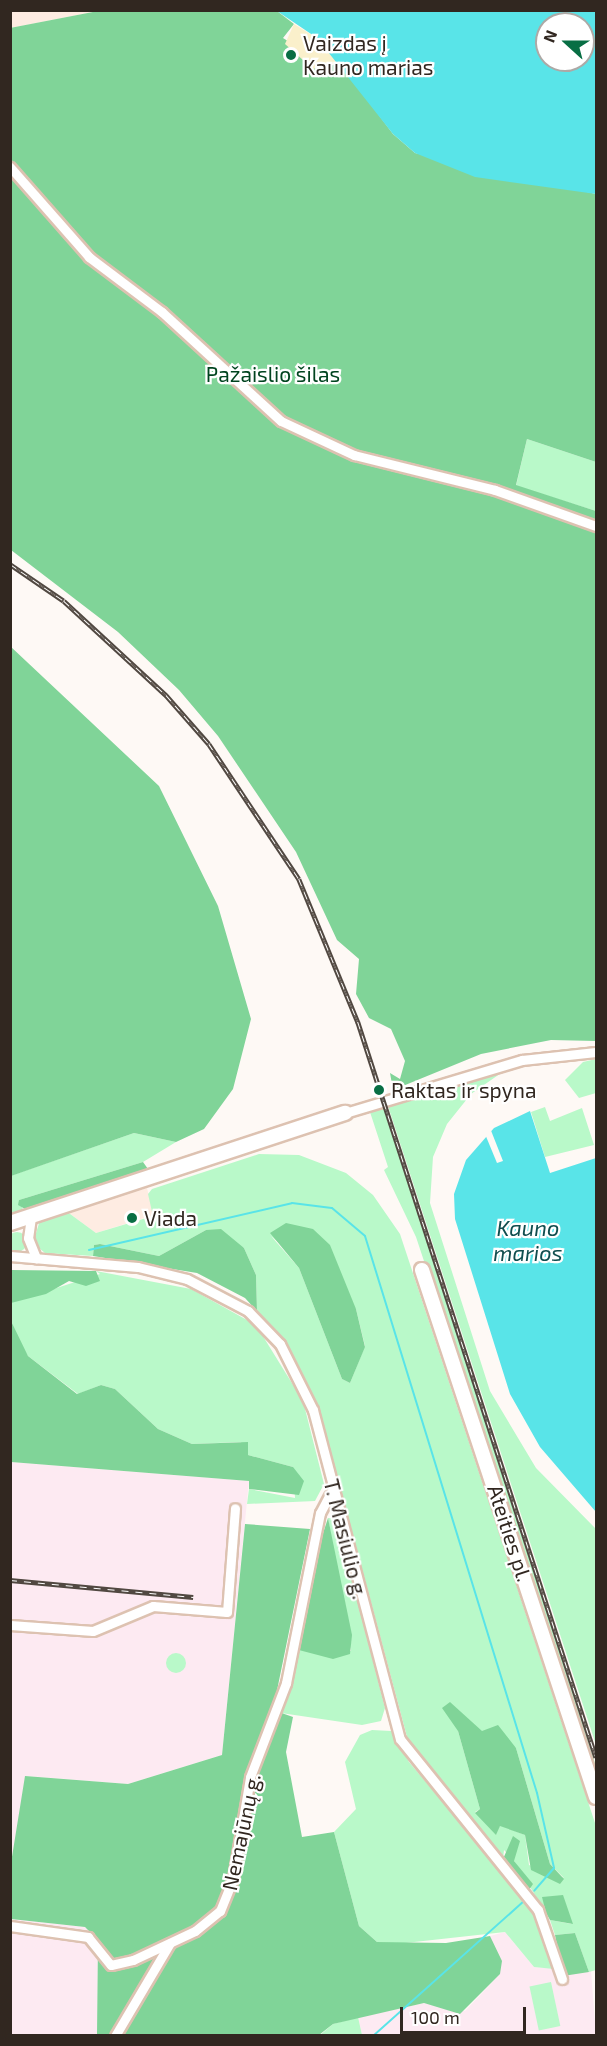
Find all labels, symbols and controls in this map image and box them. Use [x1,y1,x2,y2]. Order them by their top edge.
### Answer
north arrow [535,12,595,72]
text: N [539,27,561,45]
place label: Vaizdas į Kauno marias [303,30,433,80]
marker: Vaizdas į Kauno marias [284,48,298,62]
park label: Pažaislio šilas [206,361,340,387]
place label: Raktas ir spyna [391,1077,537,1103]
marker: Raktas ir spyna [372,1083,386,1097]
place label: Viada [144,1205,197,1231]
marker: Viada [125,1211,139,1225]
water label: Kauno marios [493,1214,563,1266]
street label: T. Masiulio g. [319,1476,373,1602]
street label: Ateities pl. [483,1481,537,1585]
street label: Nemajūnų g. [216,1771,266,1893]
scale bar [403,1995,529,2033]
text: 100 m [411,2006,460,2028]

